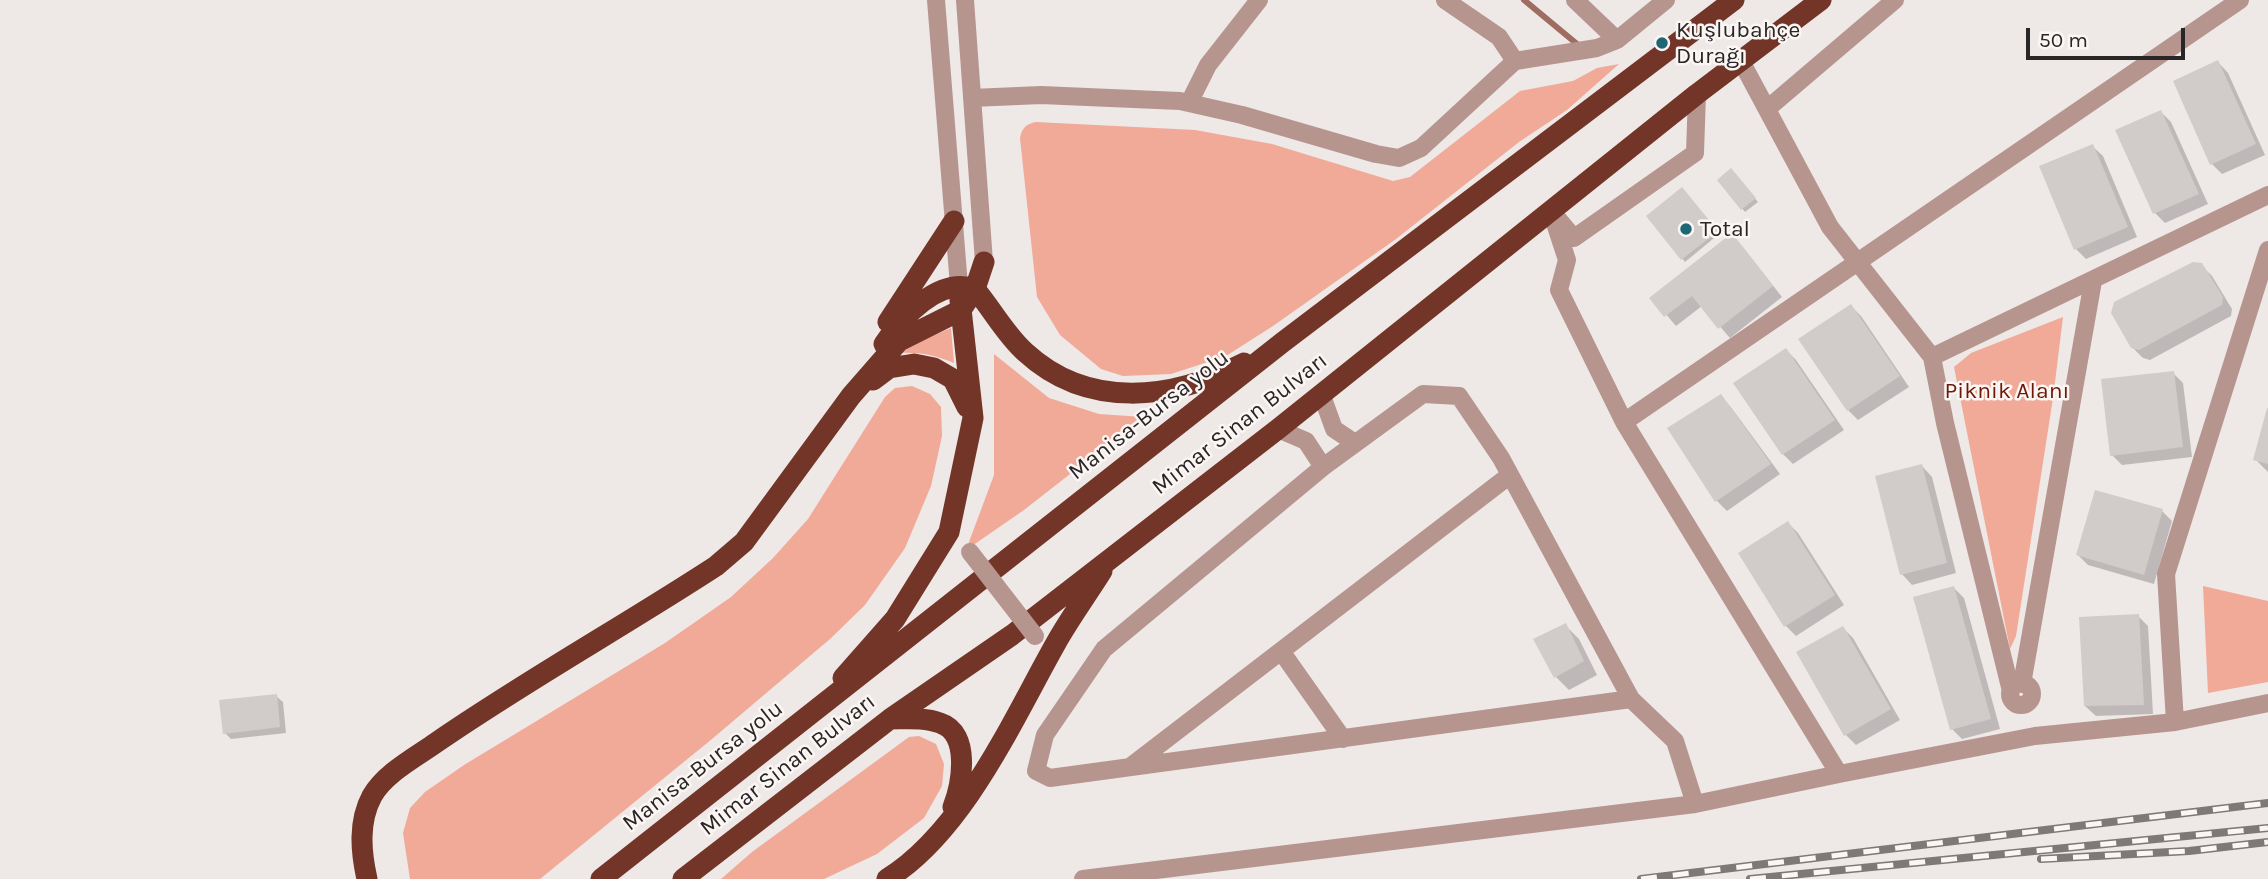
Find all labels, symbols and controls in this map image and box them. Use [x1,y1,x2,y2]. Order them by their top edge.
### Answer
scale bar [2030,14,2189,58]
place label: Kuşlubahçe Durağı [1676,16,1800,70]
text: 50 m [2039,28,2088,52]
marker: Kuşlubahçe Durağı [1654,35,1670,51]
place label: Total [1700,215,1750,243]
marker: Total [1678,221,1694,237]
street label: Manisa-Bursa yolu [1063,344,1235,486]
street label: Mimar Sinan Bulvarı [1147,347,1333,501]
park label: Piknik Alanı [1945,377,2069,405]
street label: Mimar Sinan Bulvarı [695,688,881,842]
street label: Manisa-Bursa yolu [617,695,789,837]

